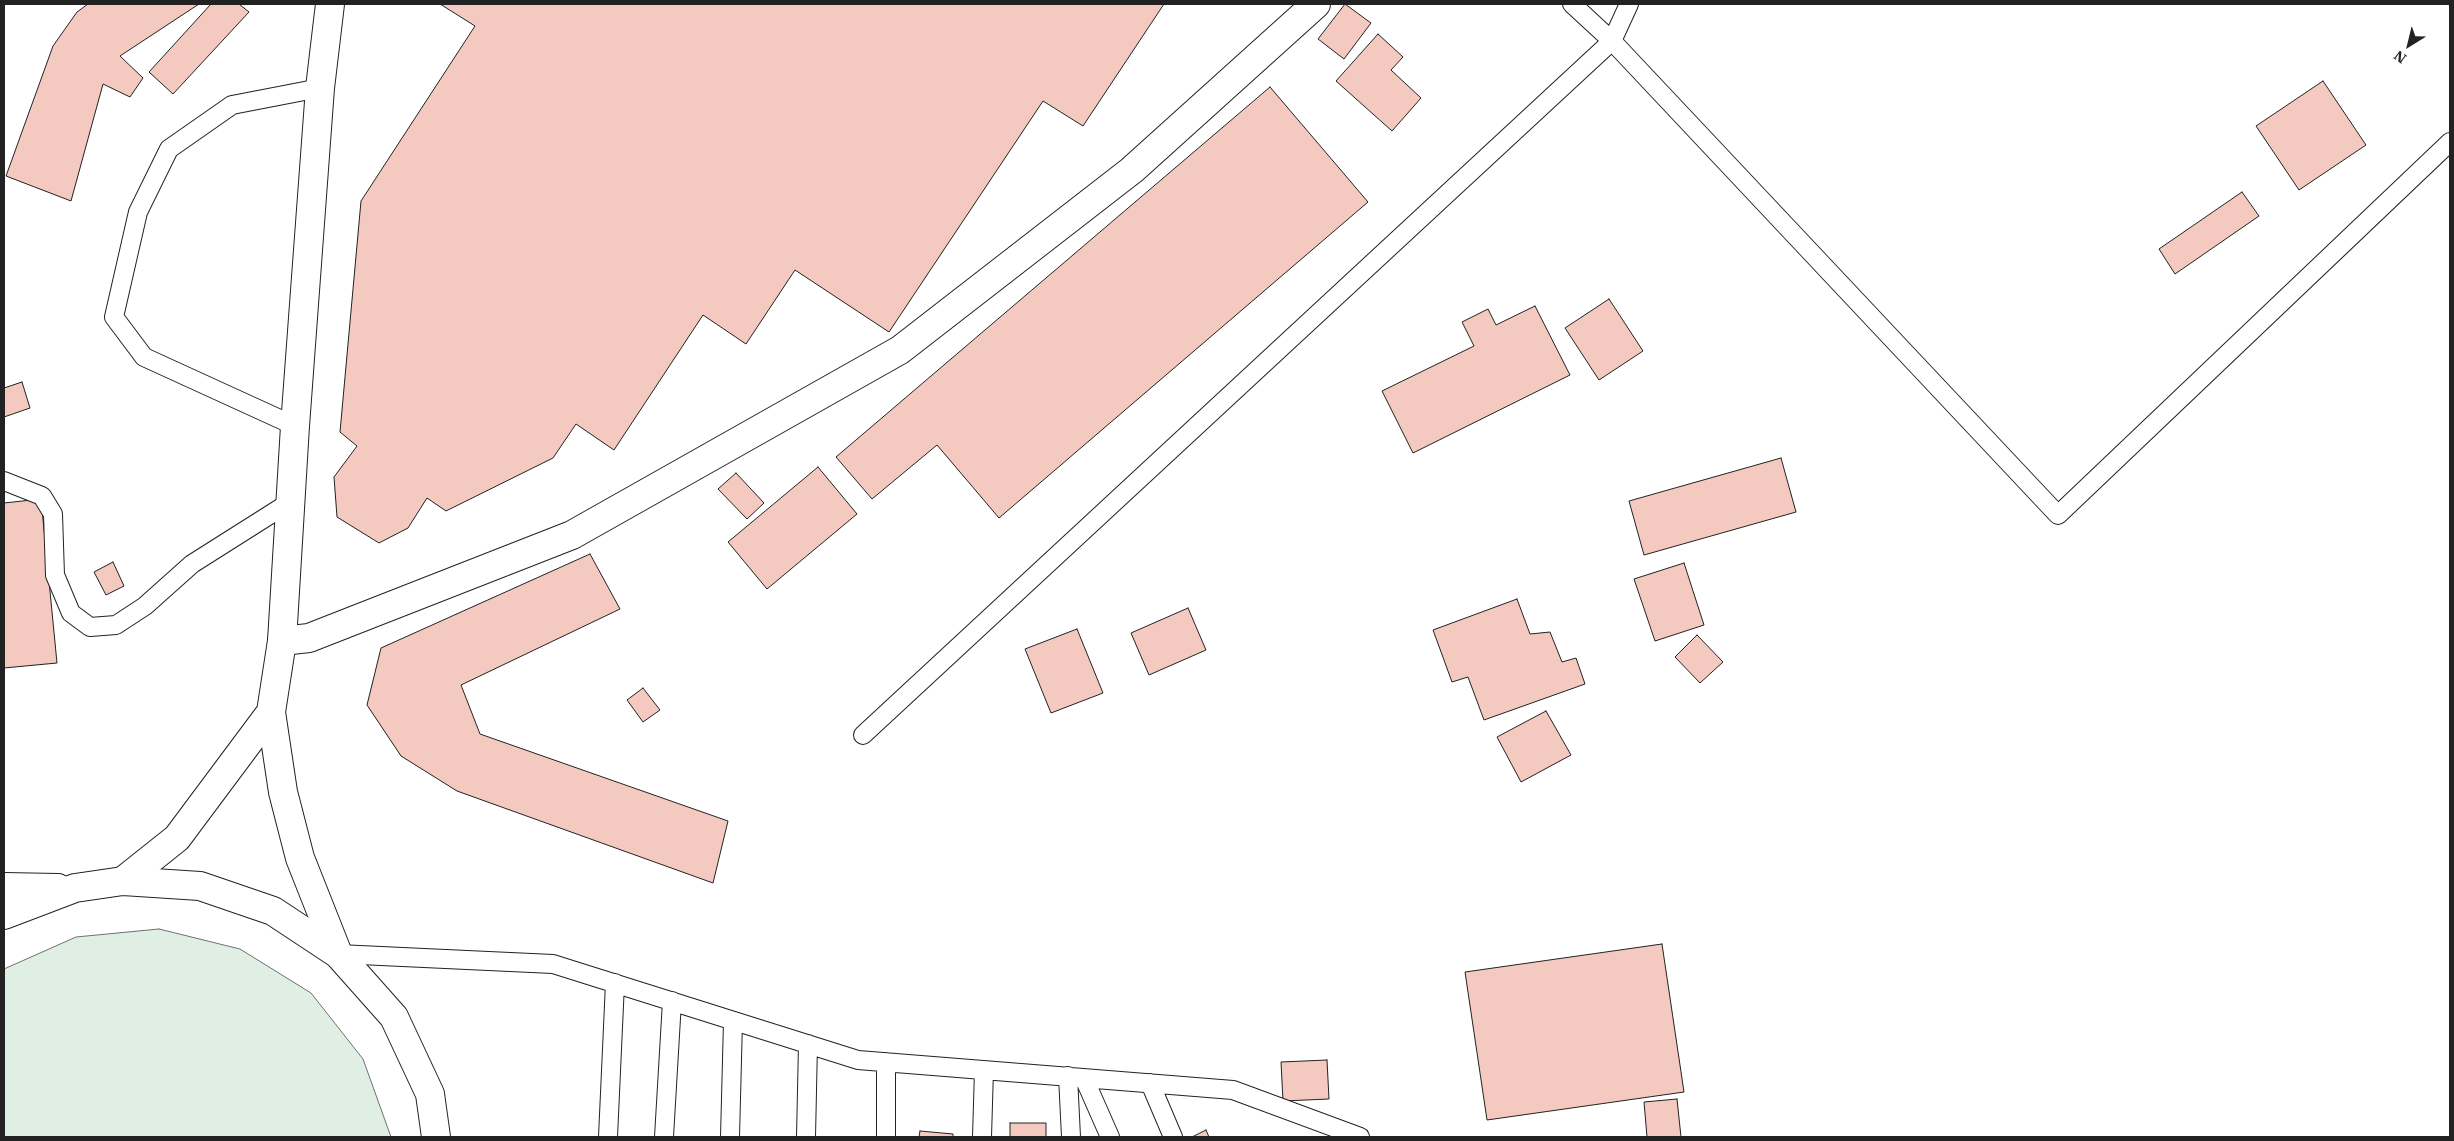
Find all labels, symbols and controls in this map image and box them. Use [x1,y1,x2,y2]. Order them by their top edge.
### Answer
north arrow [2384,20,2434,70]
text: N [2390,47,2410,68]

